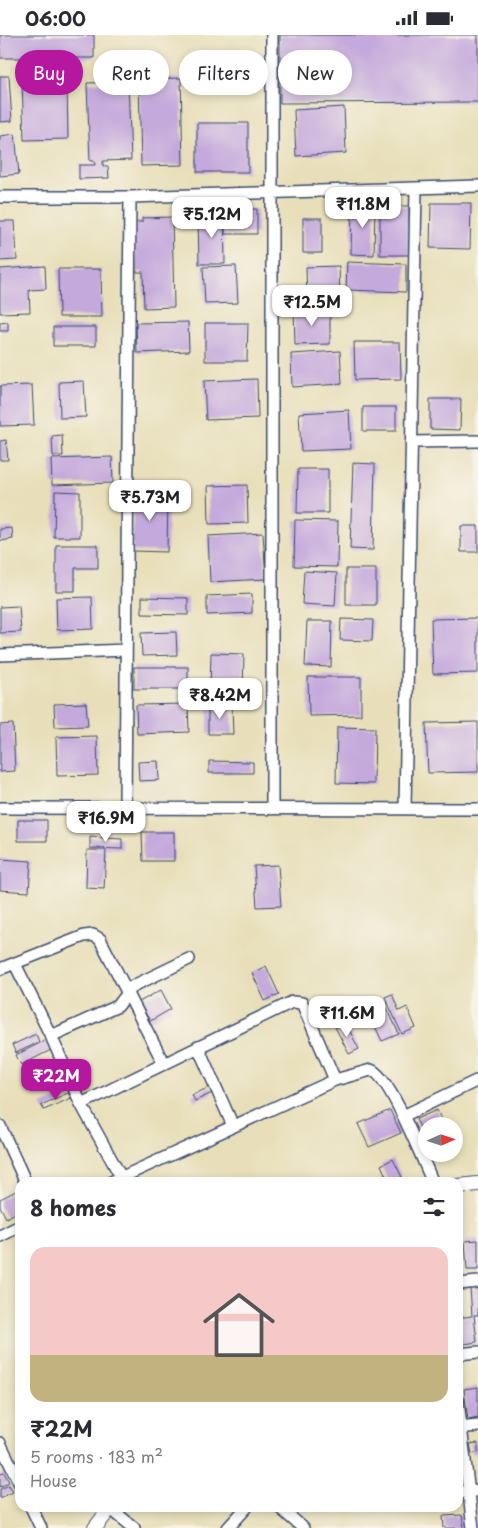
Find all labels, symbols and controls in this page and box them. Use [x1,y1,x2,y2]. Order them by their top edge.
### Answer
text: 06:00 [25,4,86,32]
chip: Buy [15,50,83,95]
chip: Rent [93,50,169,95]
chip: Filters [179,50,268,95]
chip: New [278,50,352,95]
pin: ₹11.8M [322,187,404,229]
text: ₹11.8M [336,191,390,215]
pin: ₹5.12M [171,197,253,239]
text: ₹5.12M [183,201,241,225]
pin: ₹12.5M [271,285,353,327]
text: ₹12.5M [283,289,341,313]
pin: ₹5.73M [109,479,191,522]
text: ₹5.73M [120,484,180,508]
pin: ₹8.42M [179,677,261,720]
text: ₹8.42M [189,682,251,706]
pin: ₹16.9M [65,801,147,843]
text: ₹16.9M [77,805,135,829]
pin: ₹11.6M [306,995,388,1038]
text: ₹11.6M [319,1000,375,1024]
pin: ₹22M [26,1059,86,1101]
text: ₹22M [32,1063,80,1087]
north arrow [418,1117,462,1163]
map controls [418,1117,463,1162]
text: 8 homes [30,1191,116,1223]
icon: filters [420,1193,448,1221]
icon: home [194,1280,284,1370]
text: ₹22M [30,1412,93,1444]
text: 5 rooms · 183 m² [30,1444,163,1468]
text: House [30,1468,77,1492]

